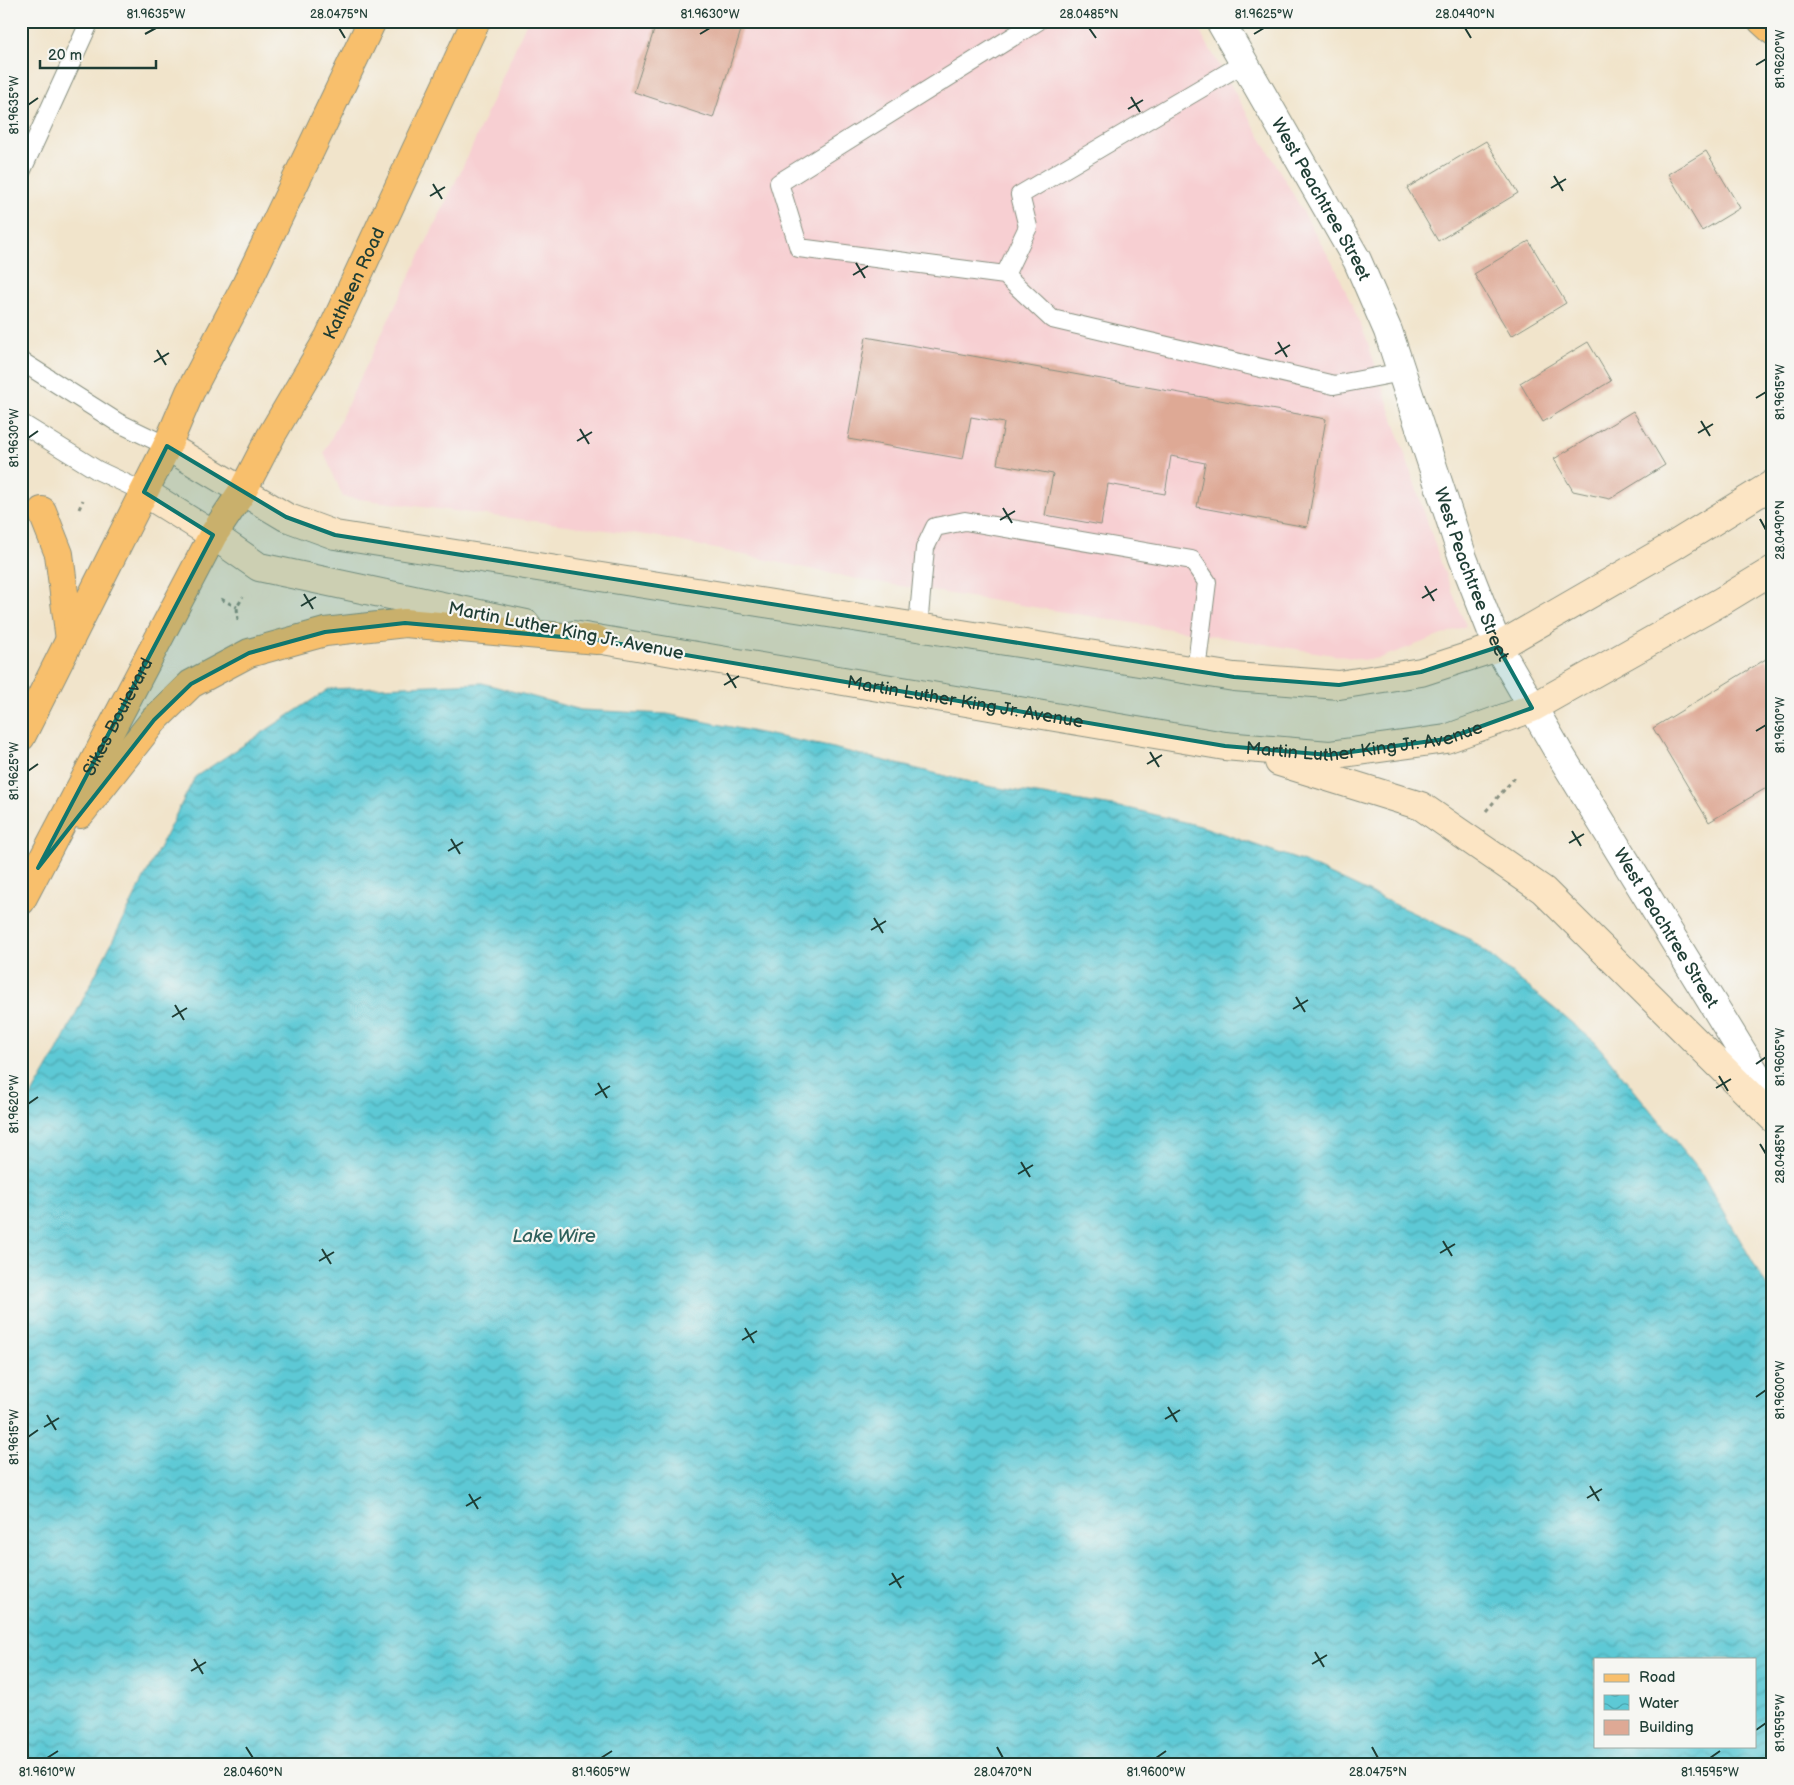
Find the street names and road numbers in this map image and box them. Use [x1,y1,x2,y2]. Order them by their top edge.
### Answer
street label: West Peachtree Street [1267,114,1375,284]
street label: Kathleen Road [319,224,389,343]
street label: West Peachtree Street [1430,485,1514,665]
street label: Martin Luther King Jr. Avenue [447,598,686,664]
street label: Sikes Boulevard [78,654,157,779]
street label: Martin Luther King Jr. Avenue [846,671,1086,732]
street label: Martin Luther King Jr. Avenue [1245,716,1486,765]
street label: West Peachtree Street [1609,844,1723,1012]

